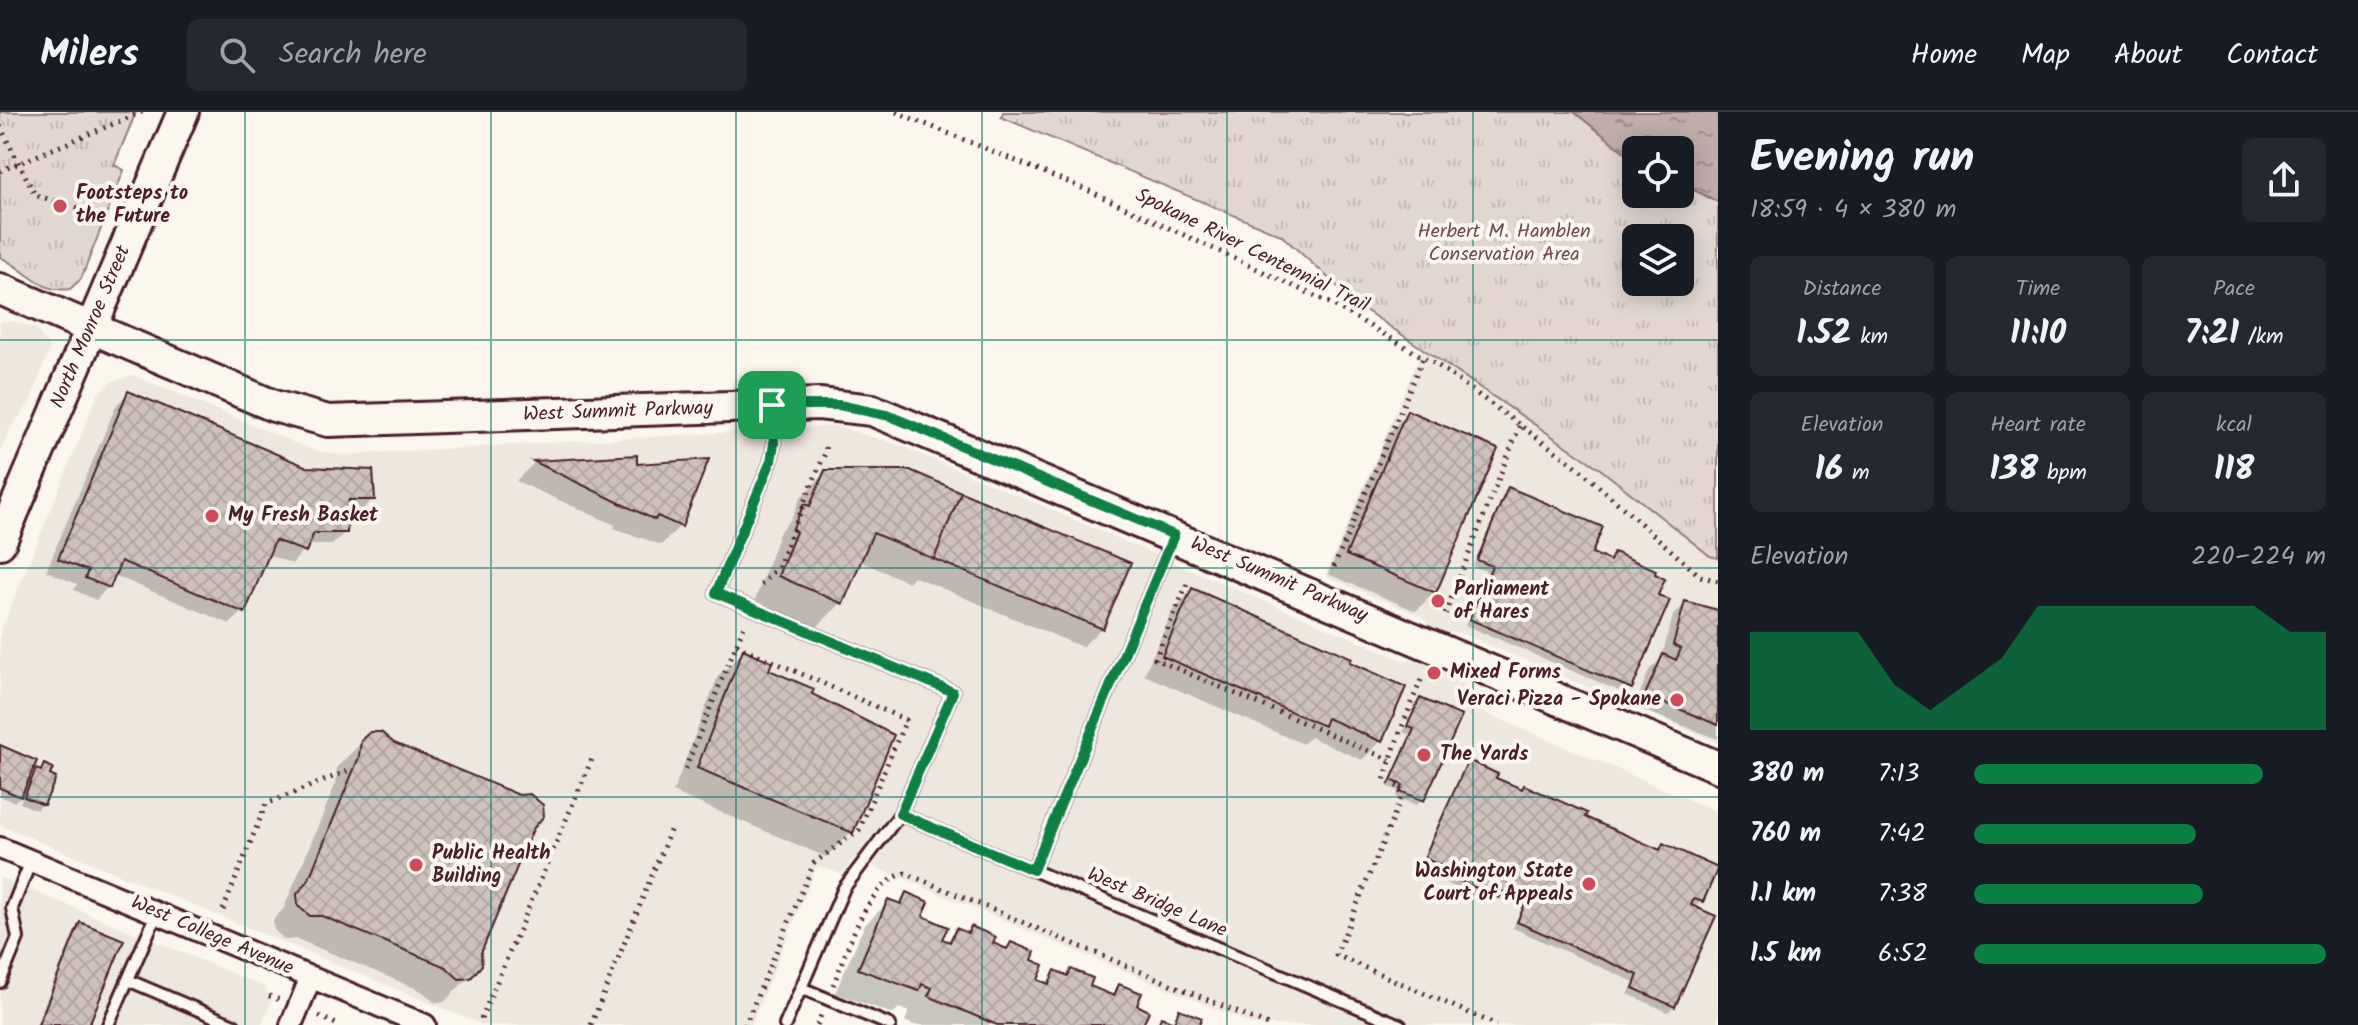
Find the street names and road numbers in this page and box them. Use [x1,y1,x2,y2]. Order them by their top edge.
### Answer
street label: Spokane River Centennial Trail [1129,180,1375,322]
street label: North Monroe Street [42,240,140,414]
street label: West Summit Parkway [523,393,714,431]
street label: West Summit Parkway [1185,528,1373,632]
street label: West Bridge Lane [1082,859,1232,947]
street label: West College Avenue [126,887,298,985]

